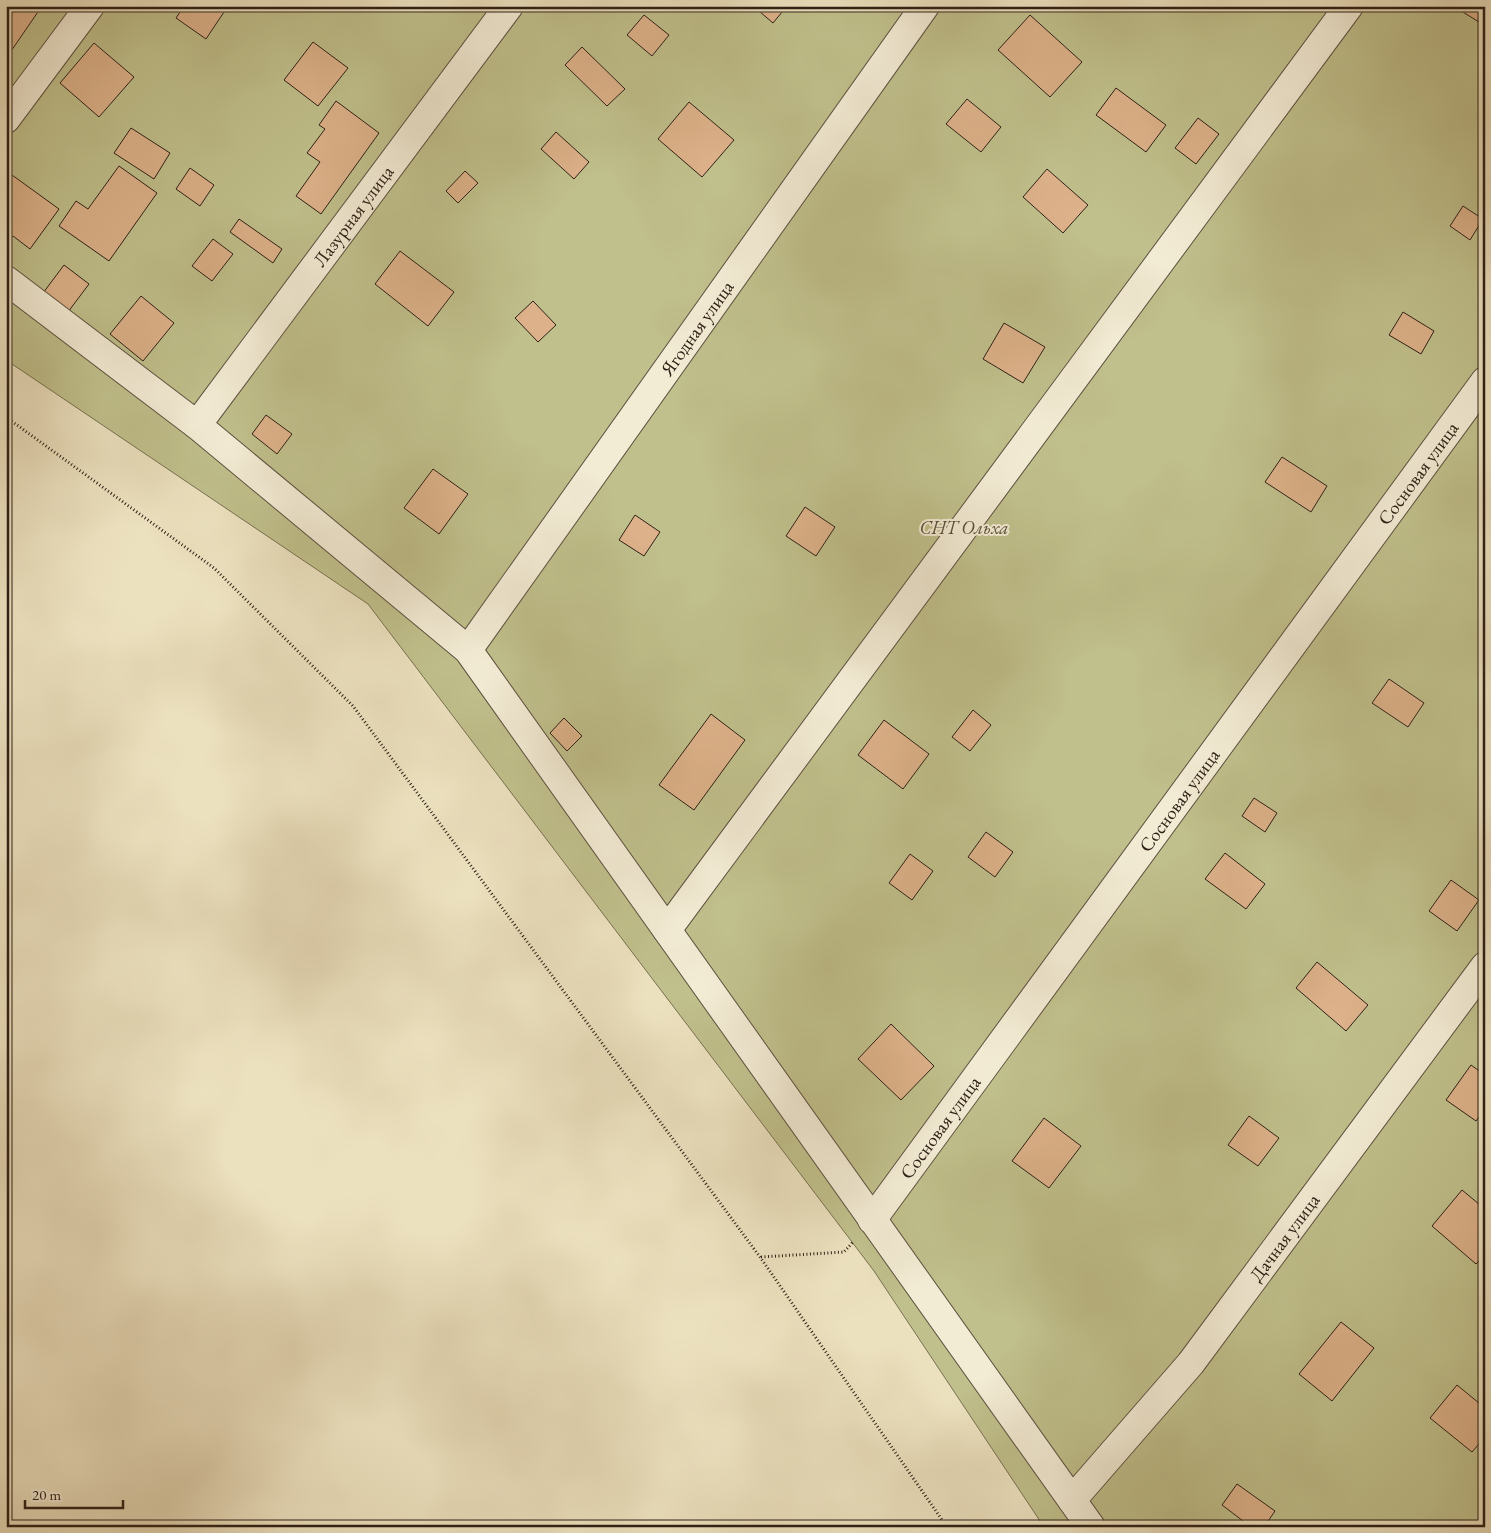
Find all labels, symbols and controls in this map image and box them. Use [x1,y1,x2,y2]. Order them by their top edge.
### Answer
street label: Лазурная улица [307,160,399,271]
street label: Ягодная улица [654,275,739,381]
street label: Сосновая улица [1372,416,1464,530]
park label: СНТ Ольха [919,515,1009,540]
street label: Сосновая улица [1133,743,1225,857]
street label: Сосновая улица [894,1070,986,1184]
street label: Дачная улица [1243,1188,1325,1286]
scale bar [25,1478,122,1510]
text: 20 m [32,1485,61,1504]

